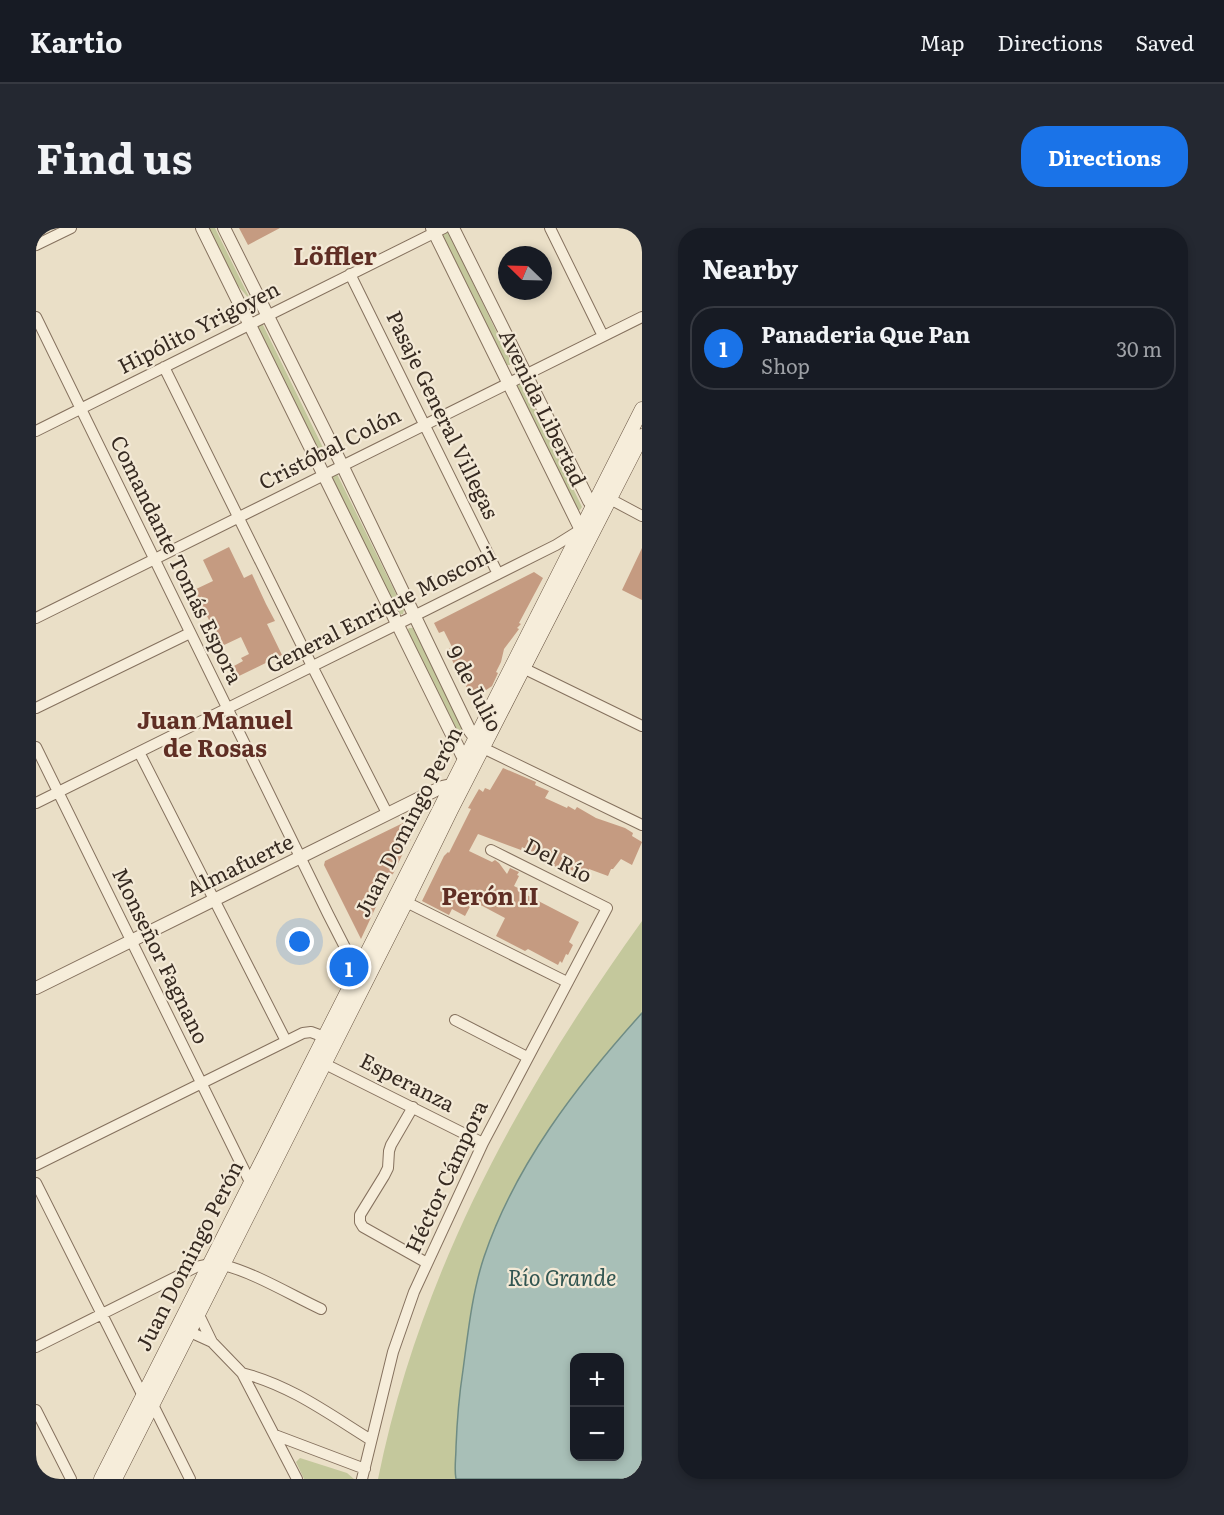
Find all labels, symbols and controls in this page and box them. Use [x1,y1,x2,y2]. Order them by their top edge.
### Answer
text: Kartio [30,20,123,62]
text: Map [920,26,965,57]
text: Directions [998,26,1103,57]
text: Saved [1136,26,1194,57]
text: Find us [36,125,193,187]
button: Directions [1021,126,1188,187]
district label: Löffler [293,237,377,272]
north arrow [498,246,552,300]
text: Nearby [702,248,798,287]
street label: Hipólito Yrigoyen [112,272,284,380]
street label: Pasaje General Villegas [380,305,508,523]
text: Panaderia Que Pan [761,317,970,350]
street label: Avenida Libertad [493,323,596,491]
text: 1 [719,333,728,363]
text: 30 m [1116,333,1162,363]
text: Shop [761,350,810,380]
street label: Cristóbal Colón [252,398,405,496]
street label: Comandante Tomás Espora [104,429,252,689]
street label: General Enrique Mosconi [260,536,500,679]
street label: 9 de Julio [441,639,512,736]
district label: Juan Manuel de Rosas [137,701,293,764]
street label: Juan Domingo Perón [345,720,468,921]
street label: Almafuerte [180,824,298,903]
street label: Del Río [520,829,598,889]
street label: Monseñor Fagnano [106,861,218,1048]
district label: Perón II [441,877,539,912]
your location [285,927,314,956]
pin: 1 [330,944,368,990]
street label: Esperanza [355,1044,462,1118]
street label: Héctor Cámpora [396,1094,494,1257]
street label: Juan Domingo Perón [126,1154,249,1355]
water label: Río Grande [508,1260,616,1293]
map controls [570,1353,624,1461]
button: + [570,1353,624,1407]
button: − [570,1407,624,1461]

